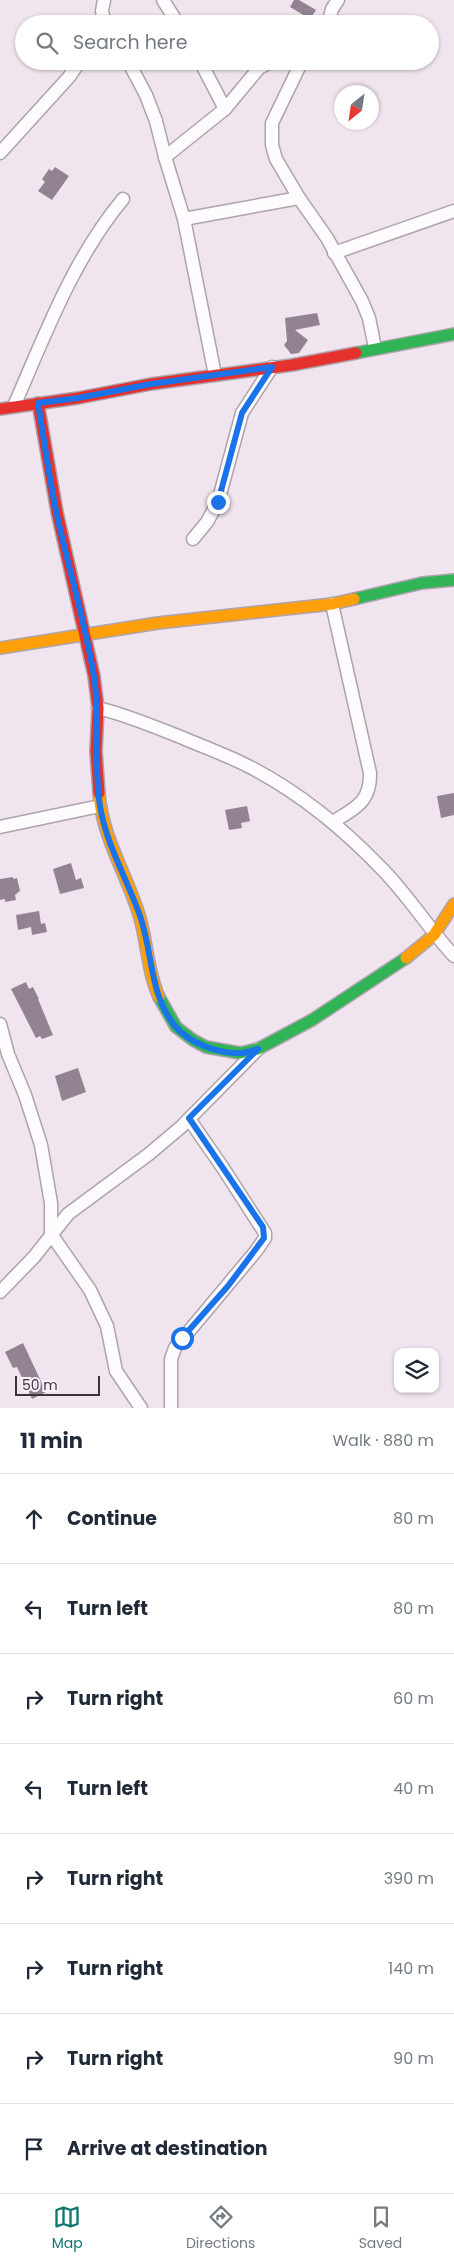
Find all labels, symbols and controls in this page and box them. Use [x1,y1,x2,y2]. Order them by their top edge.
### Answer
search box [15,15,439,70]
icon: search [33,29,61,57]
text: Search here [73,29,187,56]
north arrow [334,85,379,130]
route end [207,491,230,514]
route start [171,1327,194,1350]
map controls [394,1348,439,1393]
button: layers [394,1348,439,1393]
scale bar [15,1373,100,1396]
text: 50 m [22,1375,58,1395]
text: 11 min [20,1426,83,1455]
text: Walk · 880 m [332,1429,434,1452]
icon: ahead [20,1505,48,1533]
text: Continue [67,1505,157,1532]
text: 80 m [393,1507,434,1530]
icon: left [20,1595,48,1623]
text: Turn left [67,1595,148,1622]
text: 80 m [393,1597,434,1620]
icon: right [20,1685,48,1713]
text: Turn right [67,1685,163,1712]
text: 60 m [393,1687,434,1710]
icon: left [20,1775,48,1803]
text: Turn left [67,1775,148,1802]
text: 40 m [393,1777,434,1800]
icon: right [20,1865,48,1893]
text: Turn right [67,1865,163,1892]
text: 390 m [384,1867,434,1890]
icon: right [20,1955,48,1983]
text: Turn right [67,1955,163,1982]
text: 140 m [388,1957,434,1980]
icon: right [20,2045,48,2073]
text: Turn right [67,2045,163,2072]
text: 90 m [393,2047,434,2070]
icon: arrive [20,2135,48,2163]
text: Arrive at destination [67,2135,268,2162]
tab: Map [52,2203,83,2254]
tab: Directions [186,2203,255,2254]
tab: Saved [359,2203,402,2254]

